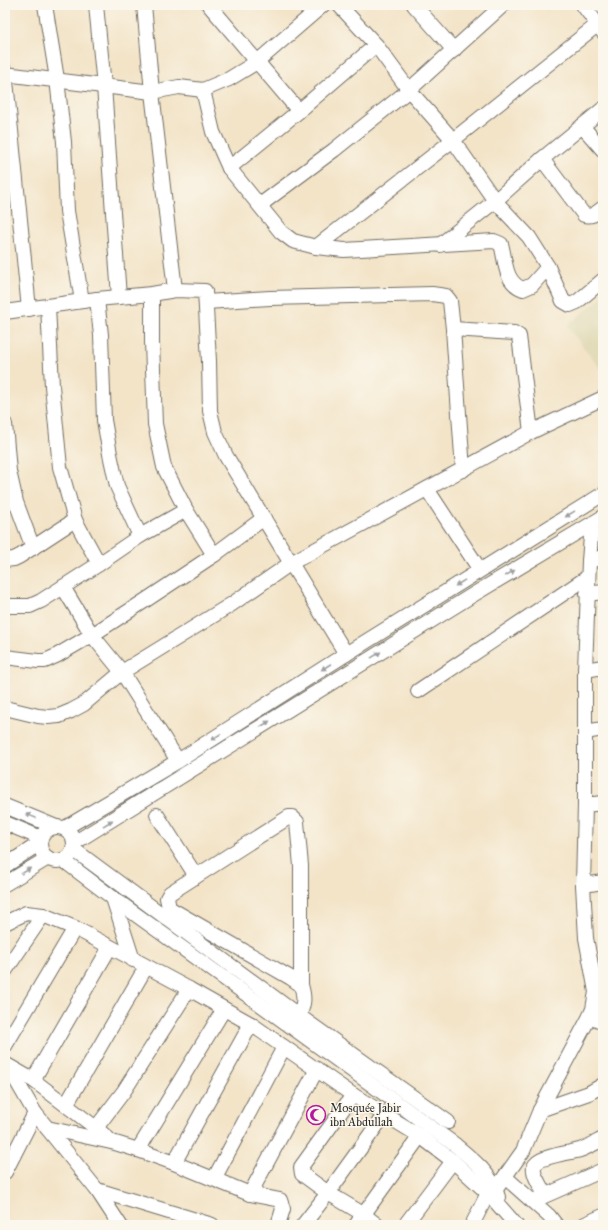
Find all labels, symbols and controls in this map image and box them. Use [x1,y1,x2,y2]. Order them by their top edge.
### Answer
one-way arrow [565,510,575,518]
one-way arrow [504,569,516,576]
one-way arrow [455,579,465,587]
one-way arrow [370,652,382,659]
one-way arrow [321,663,331,671]
one-way arrow [260,720,270,728]
one-way arrow [211,733,221,741]
one-way arrow [24,812,36,818]
one-way arrow [102,819,113,826]
one-way arrow [21,867,31,875]
place label: Mosquée Jabir ibn Abdullah [330,1101,401,1129]
mosque icon: Mosquée Jabir ibn Abdullah [305,1104,327,1126]

